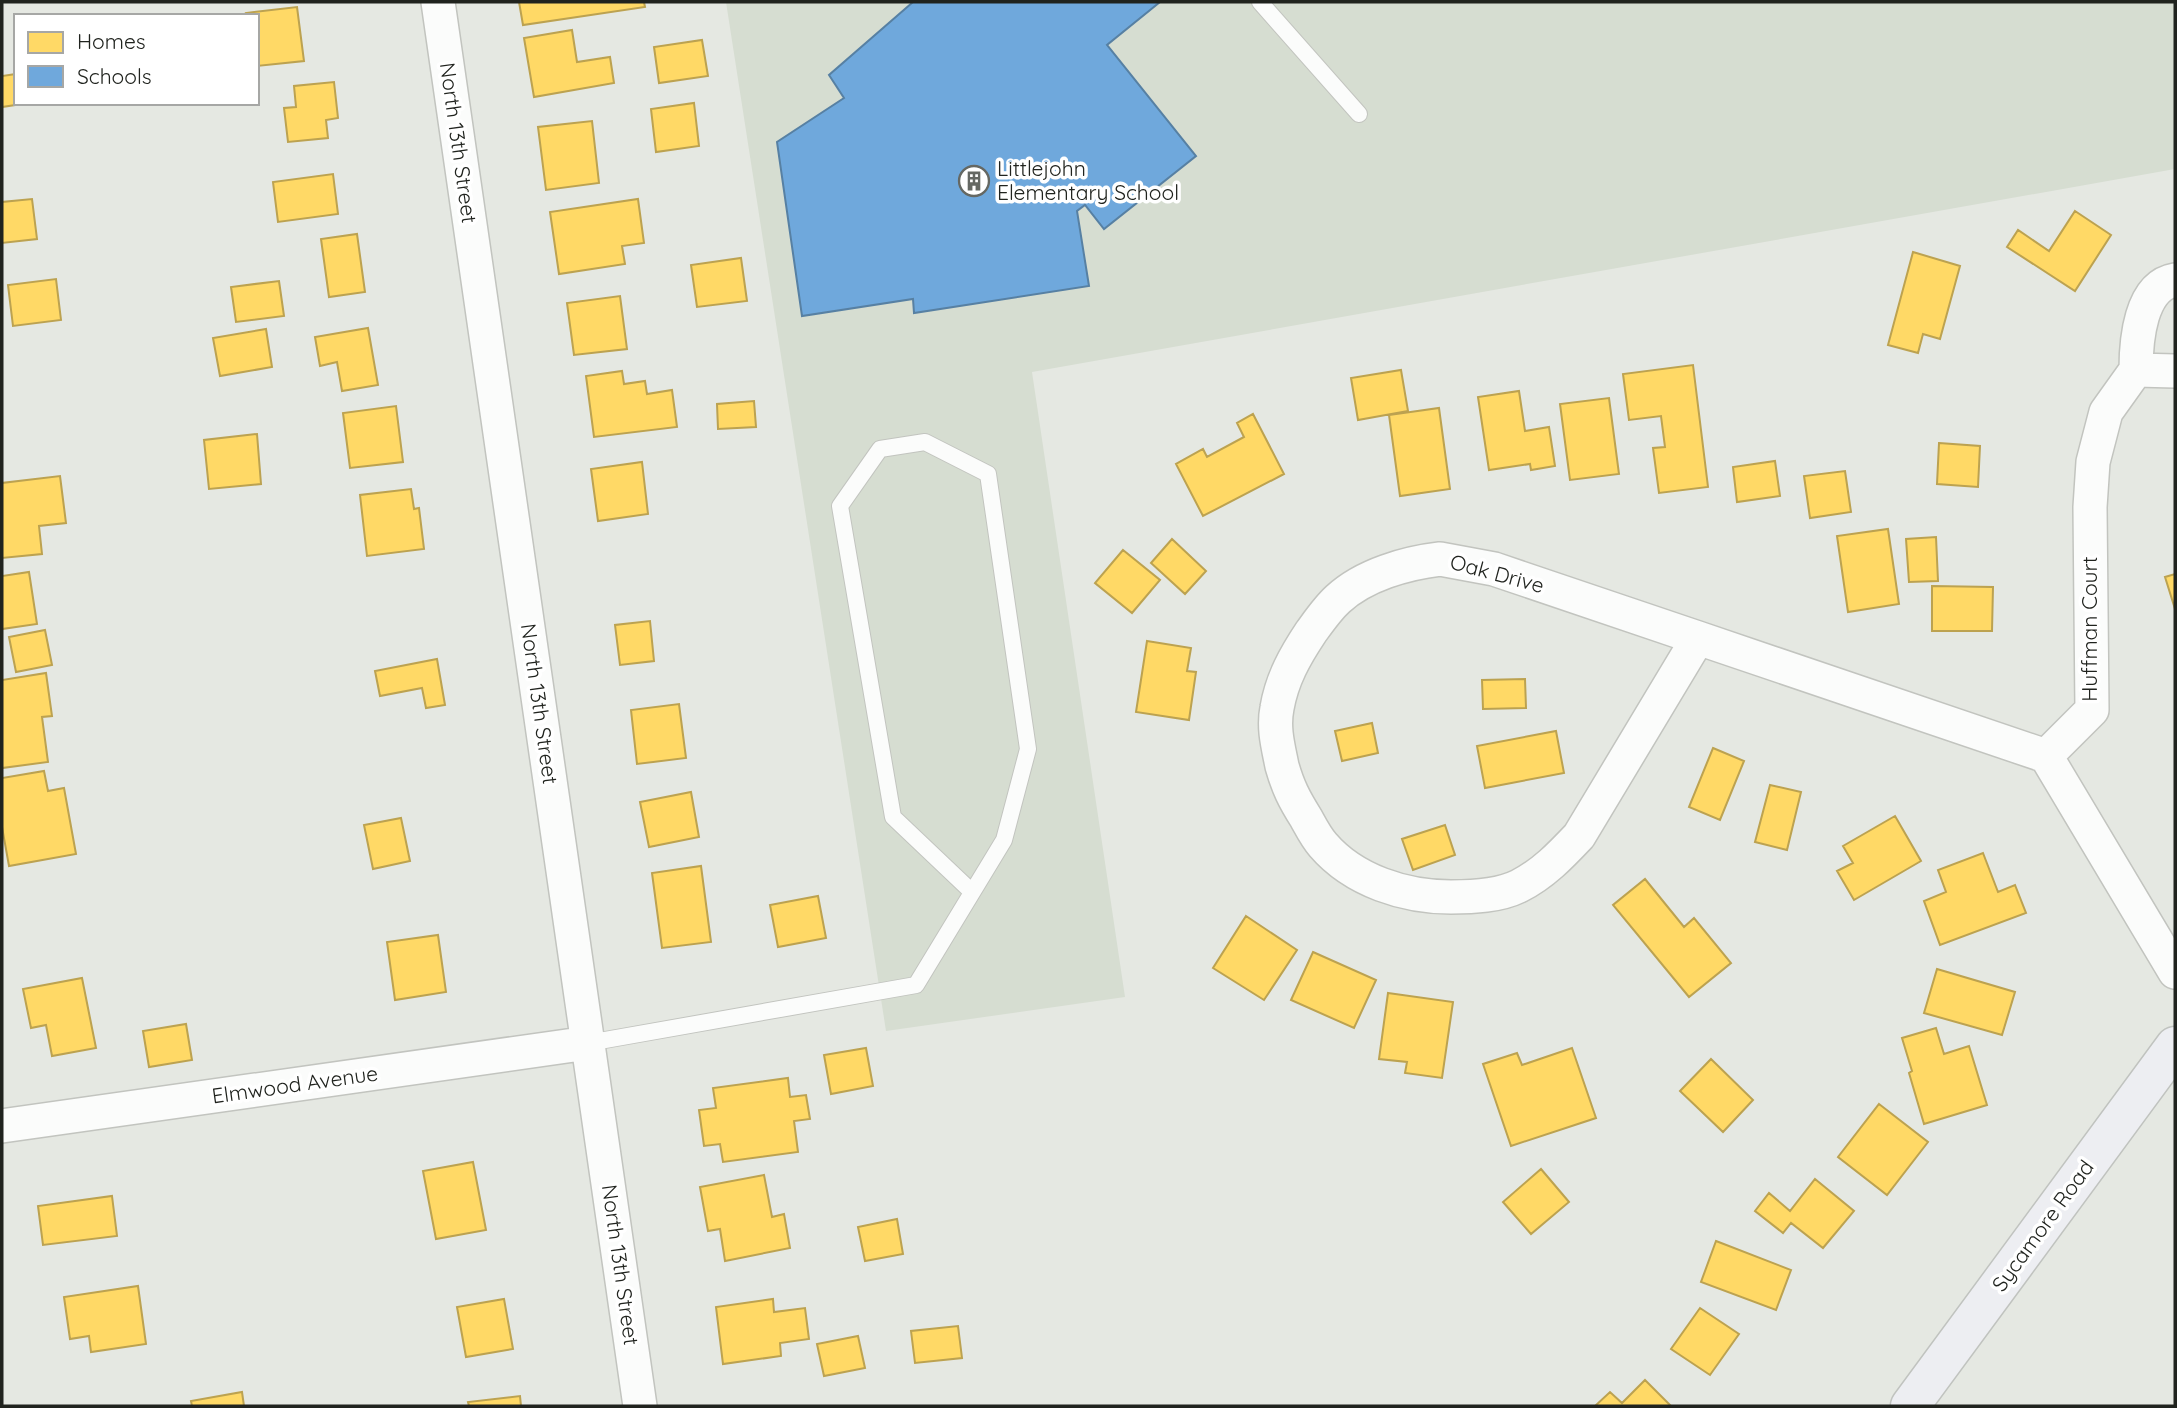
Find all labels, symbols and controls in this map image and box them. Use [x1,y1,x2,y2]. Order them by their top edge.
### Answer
legend [14,14,259,105]
text: Homes [77,28,146,54]
street label: North 13th Street [435,61,483,225]
text: Schools [77,63,152,89]
place label: Littlejohn Elementary School [997,155,1179,205]
building icon: Littlejohn Elementary School [957,164,991,198]
street label: Oak Drive [1447,548,1547,598]
street label: Huffman Court [2076,556,2102,702]
street label: North 13th Street [516,622,564,786]
street label: Elmwood Avenue [210,1059,380,1109]
street label: Sycamore Road [1986,1155,2099,1296]
street label: North 13th Street [597,1183,645,1347]

